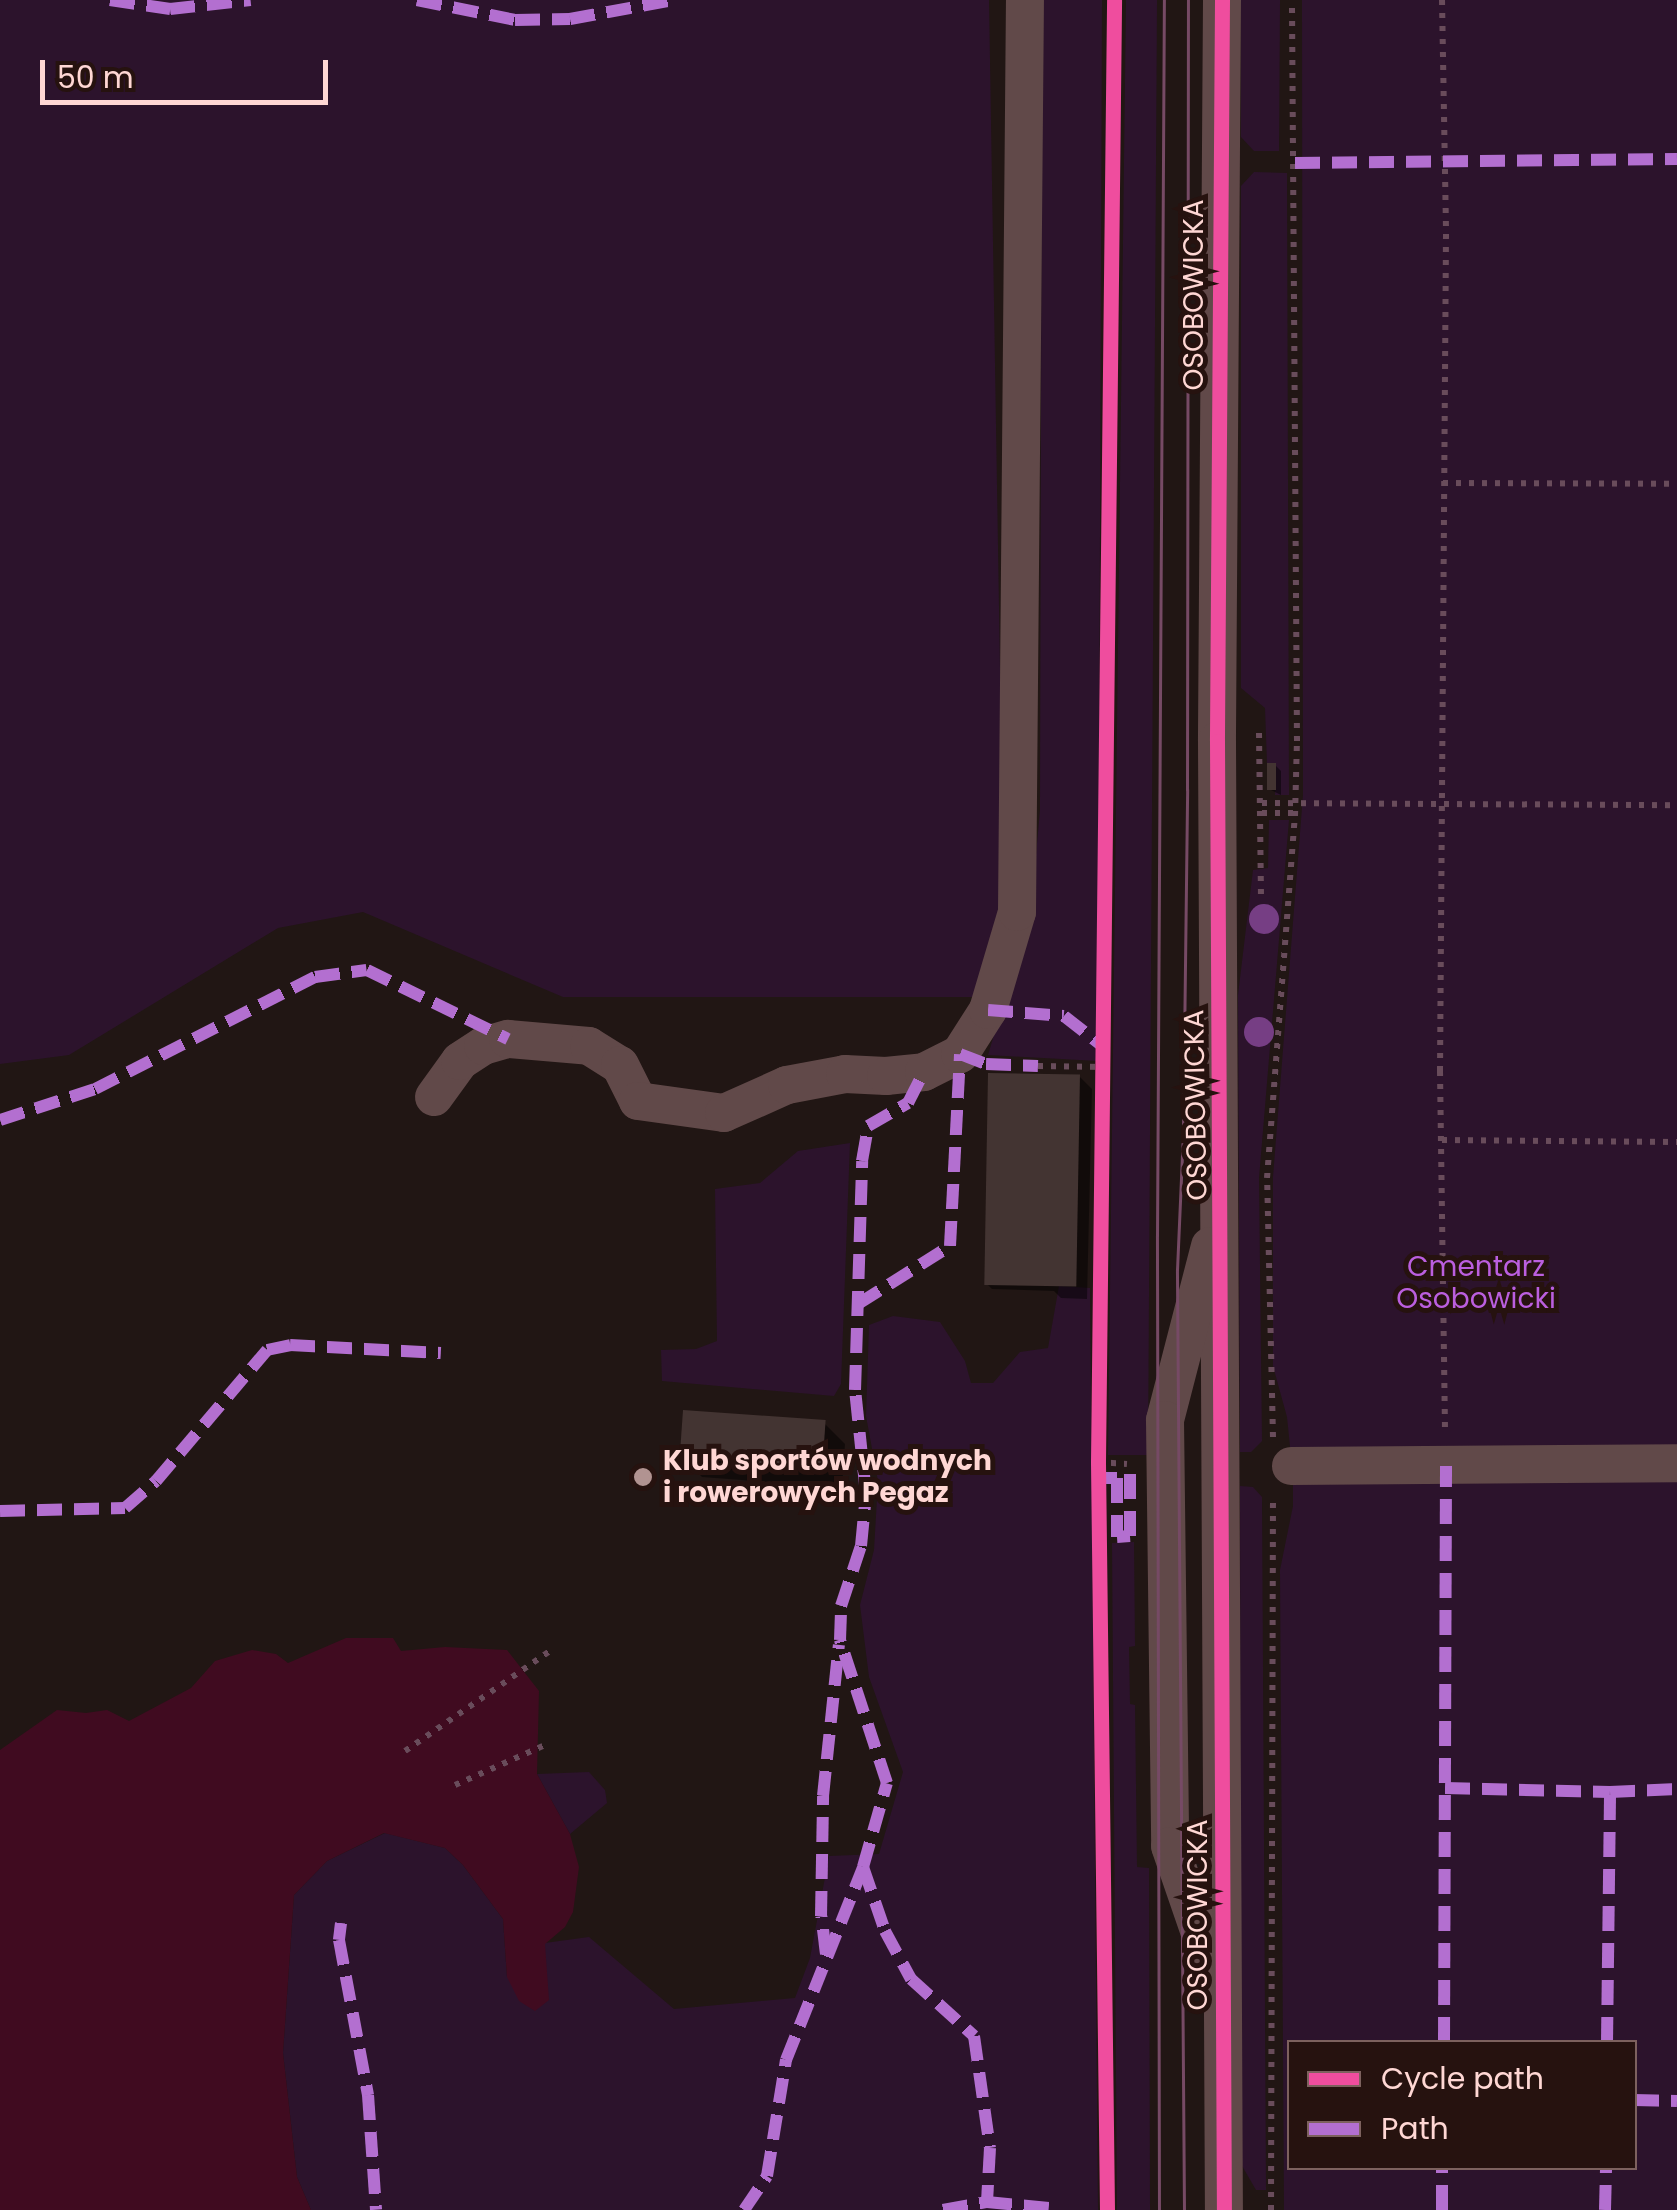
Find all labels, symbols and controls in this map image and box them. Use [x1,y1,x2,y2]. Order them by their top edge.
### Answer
scale bar [45,40,332,102]
text: 50 m [57,56,134,99]
street label: OSOBOWICKA [1177,199,1211,391]
street label: OSOBOWICKA [1178,1009,1214,1201]
park label: Cmentarz Osobowicki [1396,1250,1556,1316]
place label: Klub sportów wodnych i rowerowych Pegaz [663,1444,992,1510]
marker: Klub sportów wodnych i rowerowych Pegaz [632,1466,654,1488]
street label: OSOBOWICKA [1181,1819,1215,2011]
legend [1287,2040,1637,2170]
text: Cycle path [1381,2057,1544,2100]
text: Path [1381,2107,1449,2150]

